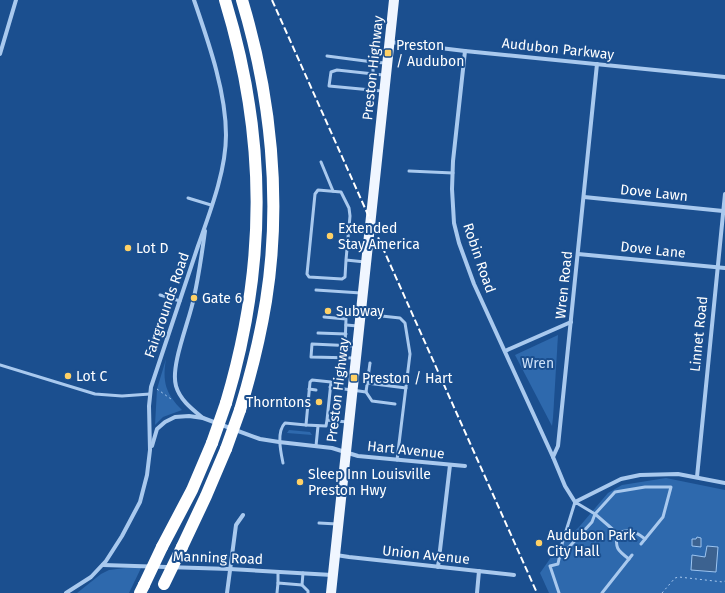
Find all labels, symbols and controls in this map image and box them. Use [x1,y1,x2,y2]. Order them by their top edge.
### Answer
street label: Preston Highway [359,15,387,121]
street label: Audubon Parkway [501,35,615,63]
place label: Preston / Audubon [396,37,464,70]
marker: Preston / Audubon [383,48,393,58]
street label: Dove Lawn [619,181,689,205]
place label: Extended Stay America [338,220,420,253]
street label: Robin Road [459,221,499,295]
marker: Extended Stay America [325,231,335,241]
street label: Dove Lane [619,238,687,262]
place label: Lot D [136,240,169,257]
marker: Lot D [123,243,133,253]
street label: Fairgrounds Road [141,250,193,360]
street label: Wren Road [552,250,576,320]
place label: Gate 6 [202,290,242,307]
marker: Gate 6 [189,293,199,303]
street label: Linnet Road [687,295,711,373]
place label: Subway [336,303,384,320]
marker: Subway [323,306,333,316]
street label: Preston Highway [323,337,353,443]
park label: Wren [522,355,554,372]
place label: Lot C [76,368,108,385]
place label: Preston / Hart [362,370,453,387]
marker: Lot C [63,371,73,381]
marker: Preston / Hart [349,373,359,383]
place label: Thorntons [246,394,311,411]
marker: Thorntons [314,397,324,407]
street label: Hart Avenue [366,437,446,463]
place label: Sleep Inn Louisville Preston Hwy [308,466,431,499]
marker: Sleep Inn Louisville Preston Hwy [295,477,305,487]
place label: Audubon Park City Hall [547,527,636,560]
marker: Audubon Park City Hall [534,538,544,548]
street label: Union Avenue [381,542,471,568]
street label: Manning Road [173,548,263,568]

